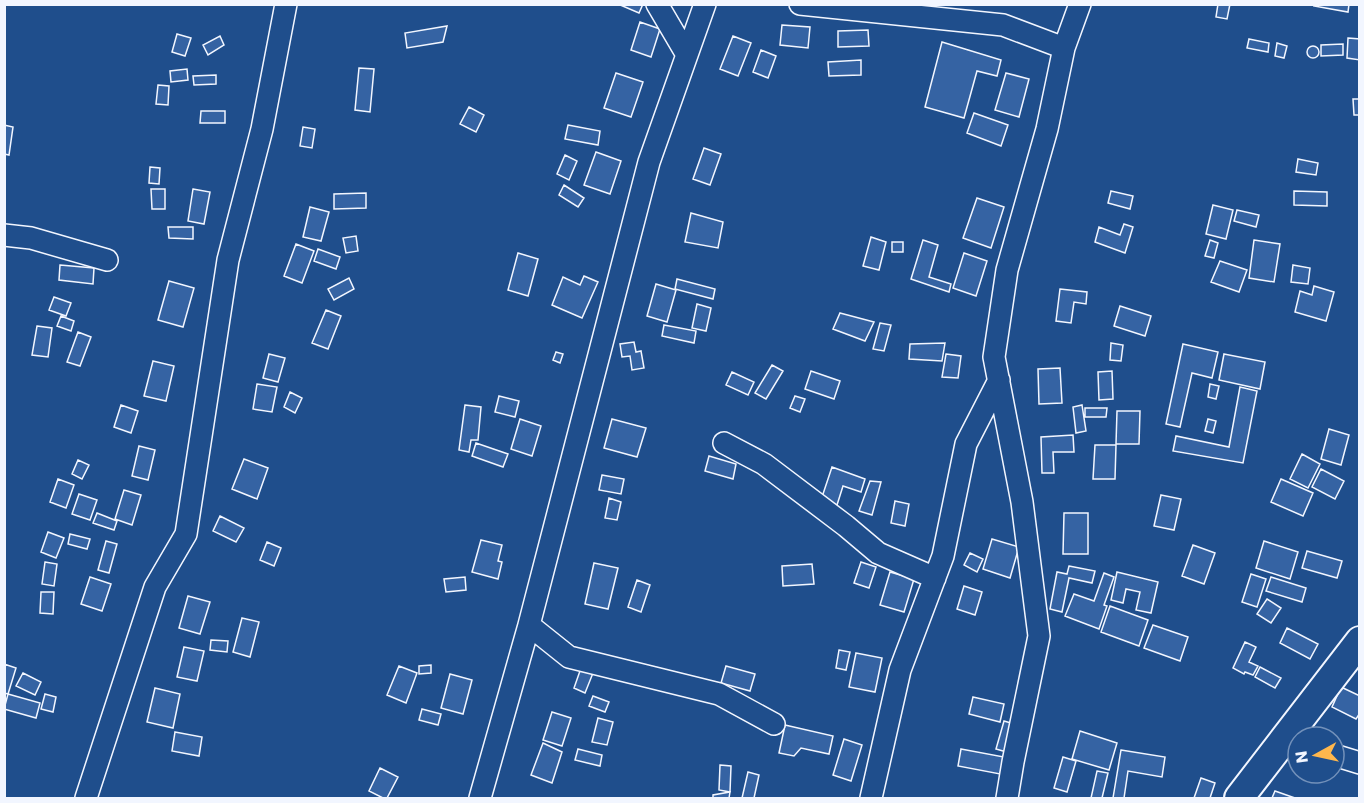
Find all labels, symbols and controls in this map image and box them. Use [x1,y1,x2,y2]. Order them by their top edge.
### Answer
north arrow [1286,725,1346,785]
text: N [1289,749,1314,765]

